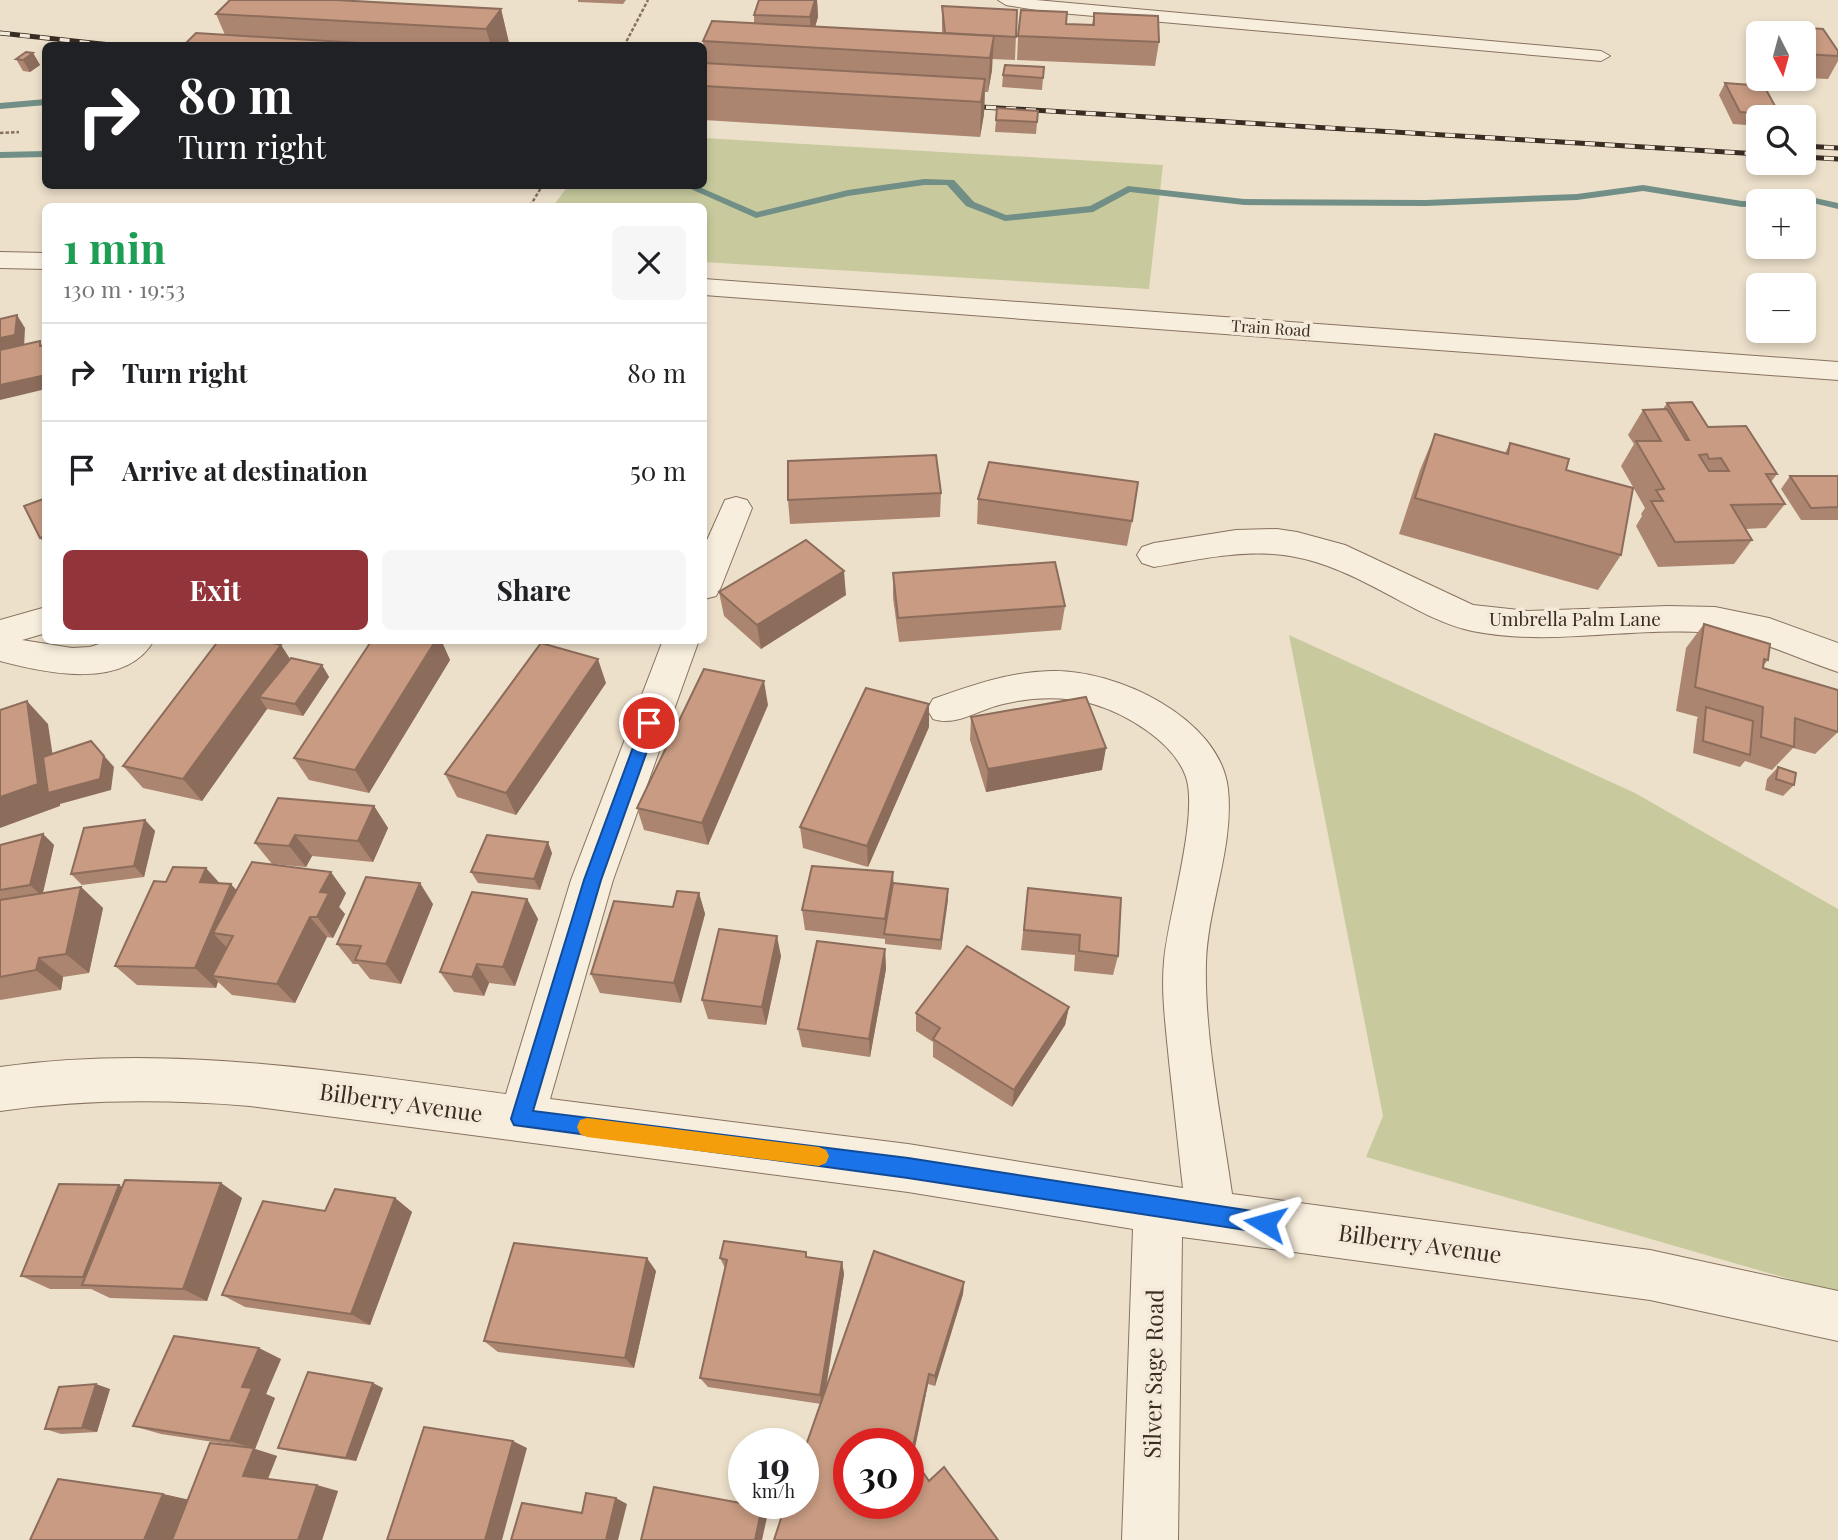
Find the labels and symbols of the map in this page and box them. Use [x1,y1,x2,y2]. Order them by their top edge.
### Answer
north arrow [1746,21,1816,91]
street label: Train Road [1231,314,1311,341]
street label: Umbrella Palm Lane [1489,605,1661,631]
pin [619,693,679,753]
street label: Bilberry Avenue [318,1075,485,1128]
position arrow [1228,1186,1302,1260]
street label: Bilberry Avenue [1337,1216,1504,1269]
street label: Silver Sage Road [1136,1289,1169,1459]
speed limit sign: 30 [833,1428,924,1519]

